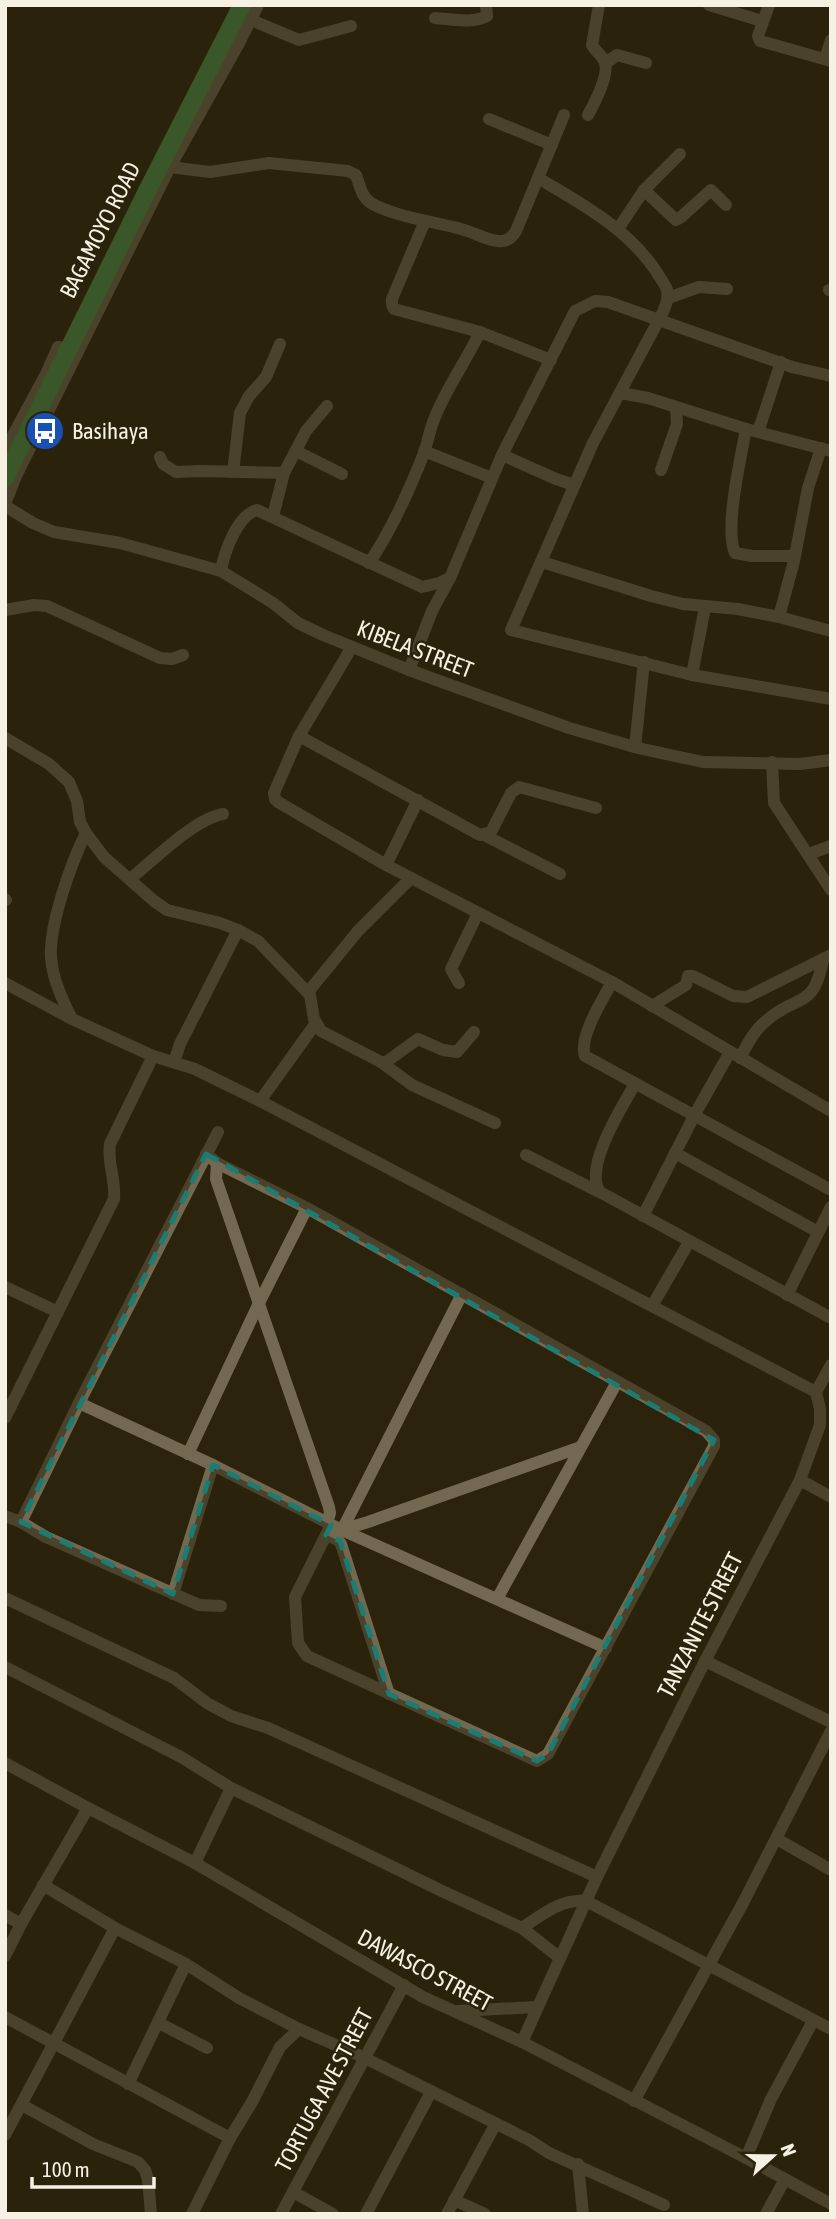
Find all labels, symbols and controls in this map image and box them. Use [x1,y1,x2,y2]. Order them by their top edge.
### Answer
street label: BAGAMOYO ROAD [55,158,145,302]
bus stop icon: Basihaya [24,410,66,452]
place label: Basihaya [72,418,149,444]
street label: KIBELA STREET [353,615,477,683]
street label: TANZANITE STREET [652,1548,748,1702]
street label: DAWASCO STREET [353,1924,497,2016]
street label: TORTUGA AVE STREET [270,2004,378,2176]
north arrow [738,2121,808,2191]
text: N [777,2141,801,2159]
scale bar [32,2146,154,2190]
text: 100 m [42,2157,90,2181]

